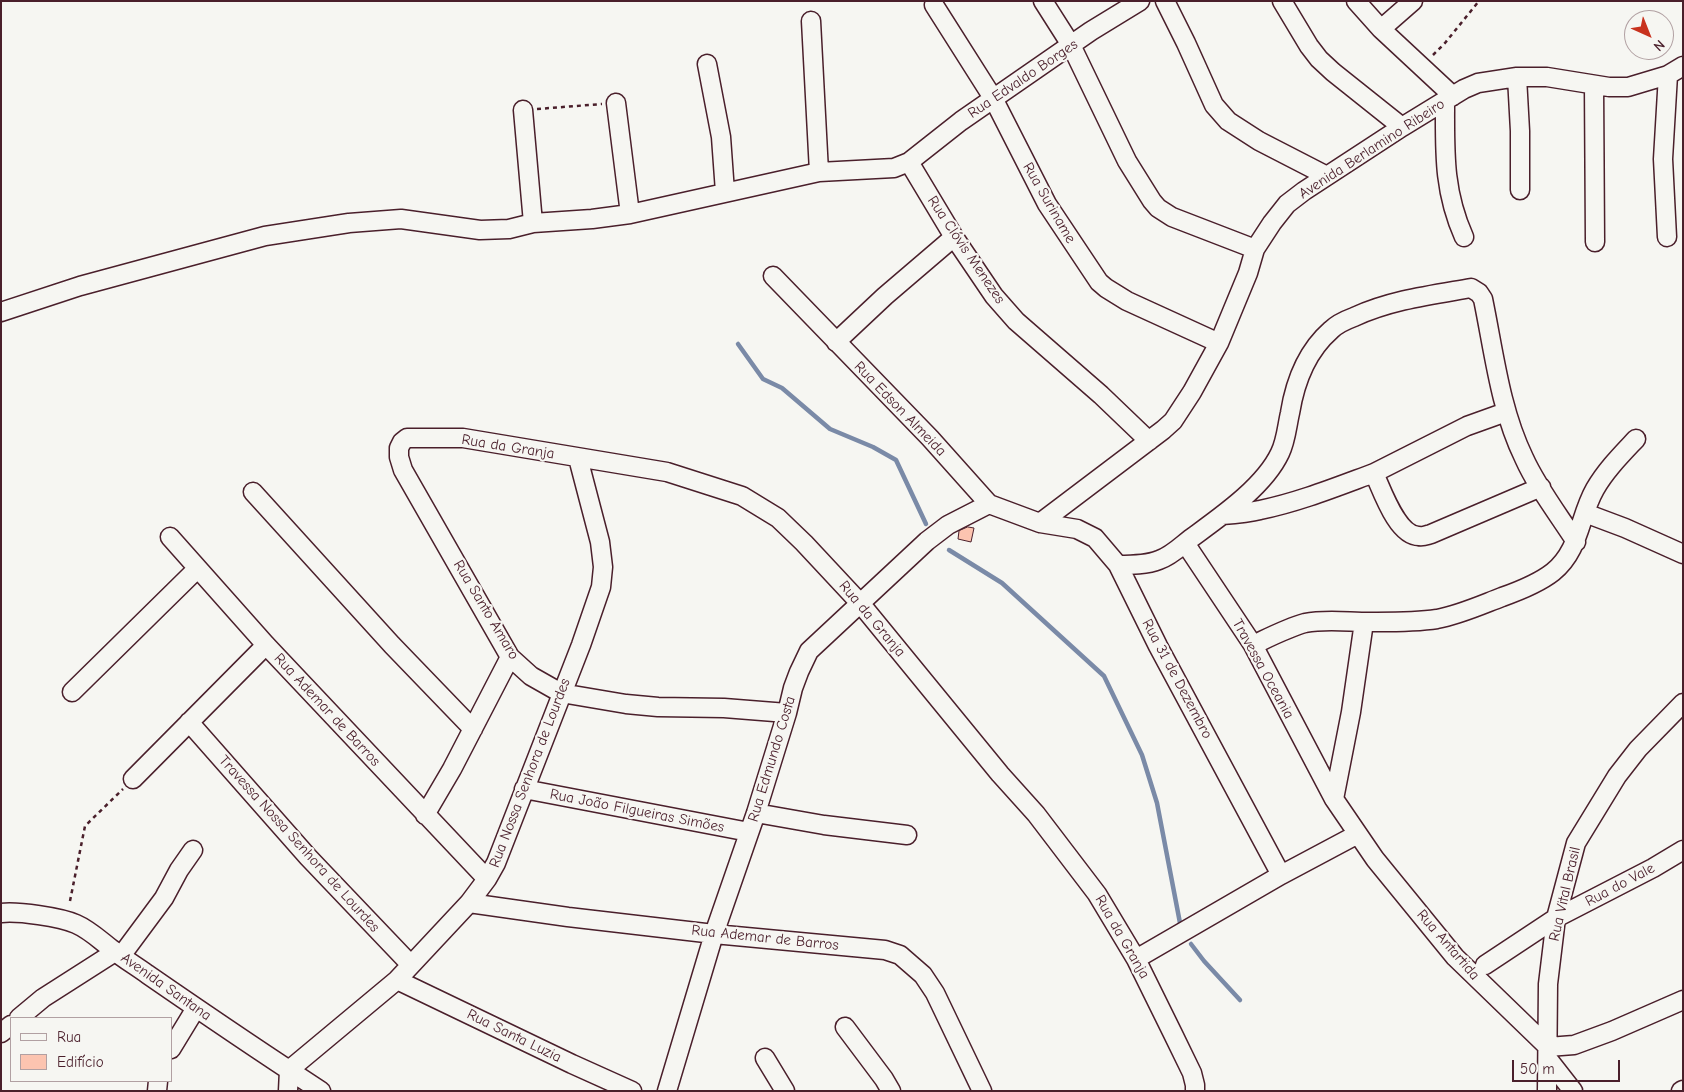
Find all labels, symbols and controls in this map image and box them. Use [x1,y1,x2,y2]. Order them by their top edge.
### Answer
north arrow [1624,10,1674,60]
street label: Rua Edvaldo Borges [965,36,1081,122]
text: N [1650,36,1668,55]
street label: Avenida Berlamino Ribeiro [1296,95,1448,203]
street label: Rua Suriname [1019,159,1079,247]
street label: Rua Clóvis Menezes [923,193,1009,307]
street label: Rua Edson Almeida [850,358,950,460]
street label: Rua da Granja [460,431,556,463]
street label: Rua Santo Amaro [449,557,523,663]
street label: Rua da Granja [835,577,909,661]
street label: Rua 31 de Dezembro [1138,616,1216,742]
street label: Travessa Oceania [1228,616,1298,722]
street label: Rua Ademar de Barros [270,650,384,770]
street label: Rua Nossa Senhora de Lourdes [486,676,574,870]
street label: Rua Edmundo Costa [744,694,800,824]
street label: Travessa Nossa Senhora de Lourdes [215,752,383,936]
street label: Rua João Filgueiras Simões [548,785,726,837]
street label: Rua Vital Brasil [1545,845,1585,943]
street label: Rua do Vale [1582,859,1658,911]
street label: Rua da Granja [1091,892,1153,982]
street label: Rua Antartida [1413,906,1483,984]
street label: Rua Ademar de Barros [691,921,839,955]
street label: Avenida Santana [117,949,215,1025]
street label: Rua Santa Luzia [464,1005,564,1067]
legend [10,1017,172,1082]
text: Rua [57,1028,81,1046]
scale bar [1514,1050,1622,1082]
text: Edifício [57,1053,104,1071]
text: 50 m [1520,1060,1555,1078]

